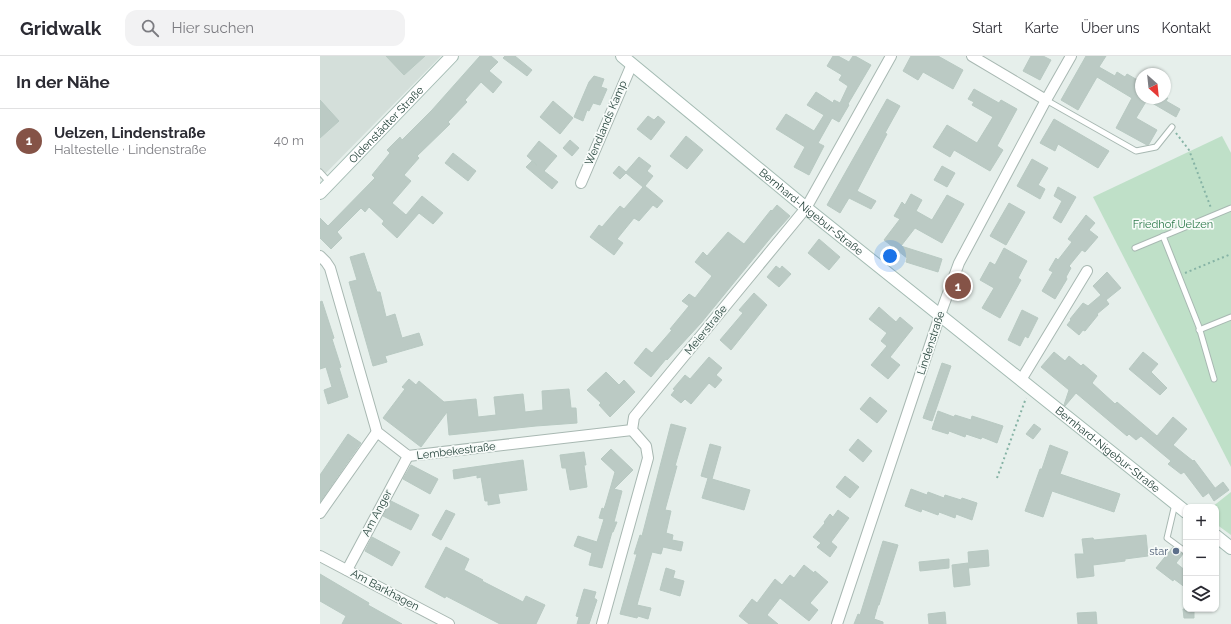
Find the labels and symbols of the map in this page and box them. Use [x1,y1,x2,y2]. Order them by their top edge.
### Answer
north arrow [1135,68,1171,104]
street label: Wendlands Kamp [582,78,630,167]
street label: Oldenstädter Straße [346,83,426,166]
street label: Bernhard-Nigebur-Straße [757,166,866,258]
park label: Friedhof Uelzen [1133,218,1213,231]
your location [880,246,900,266]
pin: 1 [945,271,971,301]
street label: Meierstraße [682,302,730,357]
street label: Lindenstraße [915,309,948,377]
street label: Bernhard-Nigebur-Straße [1053,404,1163,495]
street label: Lembekestraße [416,440,497,462]
street label: Am Anger [359,487,395,539]
place label: star [1149,545,1168,558]
marker: star [1171,546,1181,556]
street label: Am Barkhagen [349,567,421,613]

